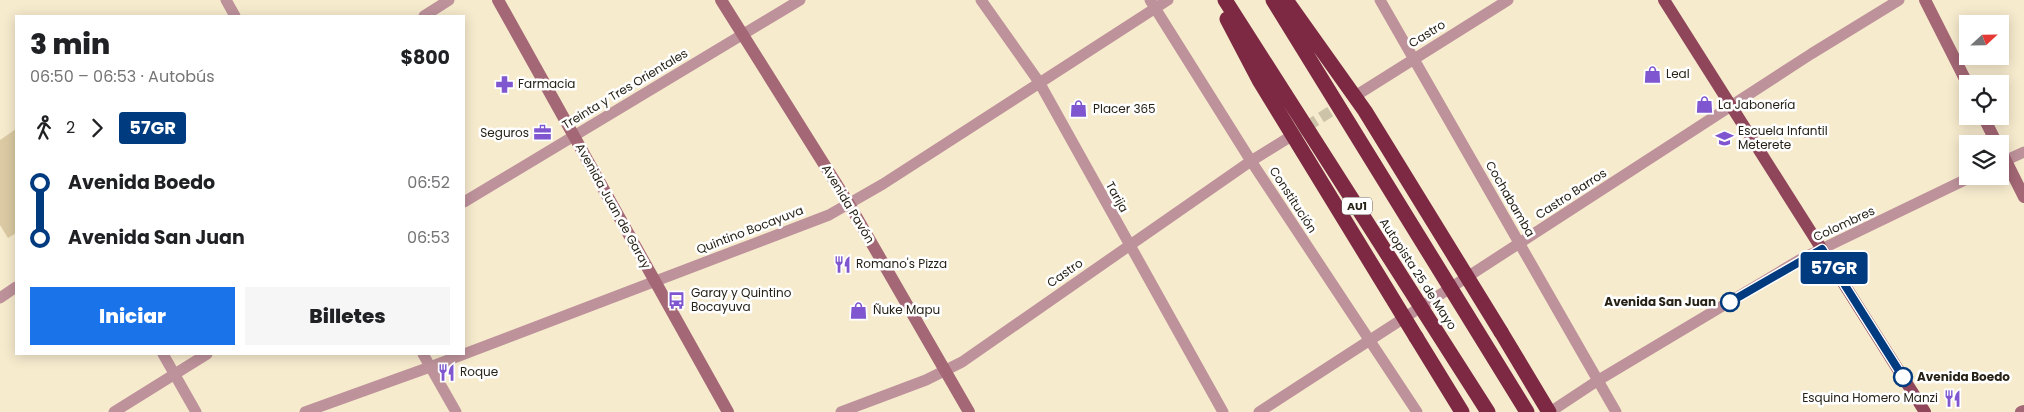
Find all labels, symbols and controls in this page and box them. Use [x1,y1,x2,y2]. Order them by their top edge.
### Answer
north arrow [1959,15,2009,65]
map controls [1959,15,2009,185]
street label: Castro [1405,16,1449,51]
text: 3 min [30,25,110,64]
text: $800 [400,44,450,71]
street label: Treinta y Tres Orientales [559,44,691,133]
shop icon: Leal [1642,64,1662,84]
text: 06:50 – 06:53 · Autobús [30,65,215,88]
place label: Leal [1666,65,1690,82]
pharmacy icon: Farmacia [494,74,514,94]
place label: Farmacia [518,75,575,92]
button: locate [1959,75,2009,125]
shop icon: La Jabonería [1694,95,1714,115]
place label: La Jabonería [1718,96,1795,113]
shop icon: Placer 365 [1069,99,1089,119]
place label: Placer 365 [1093,100,1156,117]
icon: walk [30,114,58,142]
icon: forward [83,114,111,142]
text: 57GR [129,115,176,140]
text: 2 [66,116,75,139]
place label: Escuela Infantil Meterete [1738,122,1828,153]
office icon: Seguros [533,123,553,143]
place label: Seguros [480,124,529,141]
school or university icon: Escuela Infantil Meterete [1714,128,1734,148]
button: layers [1959,135,2009,185]
street label: Avenida Juan de Garay [572,140,655,272]
street label: Cochabamba [1482,158,1539,240]
street label: Avenida Pavón [818,161,879,246]
street label: Constitución [1266,163,1321,236]
street label: Castro Barros [1532,164,1610,223]
text: Avenida Boedo [68,169,215,196]
text: 06:52 [407,171,450,194]
street label: Tarija [1102,178,1133,215]
road number: AU1 [1342,198,1372,215]
street label: Quintino Bocayuva [694,201,806,258]
street label: Colombres [1810,202,1877,245]
street label: Autopista 25 de Mayo [1376,215,1461,333]
text: Avenida San Juan [68,224,245,251]
text: 06:53 [407,226,450,249]
line badge: 57GR [1799,252,1869,284]
restaurant icon: Romano's Pizza [832,254,852,274]
street label: Castro [1043,254,1086,291]
place label: Romano's Pizza [856,255,947,272]
text: 57GR [1811,255,1857,280]
place label: Garay y Quintino Bocayuva [691,284,792,315]
button: Iniciar [30,287,235,345]
button: Billetes [245,287,450,345]
bus stop icon: Garay y Quintino Bocayuva [667,290,687,310]
marker: Avenida San Juan [1720,292,1740,312]
place label: Avenida San Juan [1604,293,1716,310]
shop icon: Ñuke Mapu [849,300,869,320]
place label: Ñuke Mapu [873,301,940,318]
restaurant icon: Roque [436,362,456,382]
place label: Roque [460,363,498,380]
marker: Avenida Boedo [1893,367,1913,387]
place label: Avenida Boedo [1917,368,2010,385]
restaurant icon: Esquina Homero Manzi [1942,388,1962,408]
place label: Esquina Homero Manzi [1802,389,1938,406]

